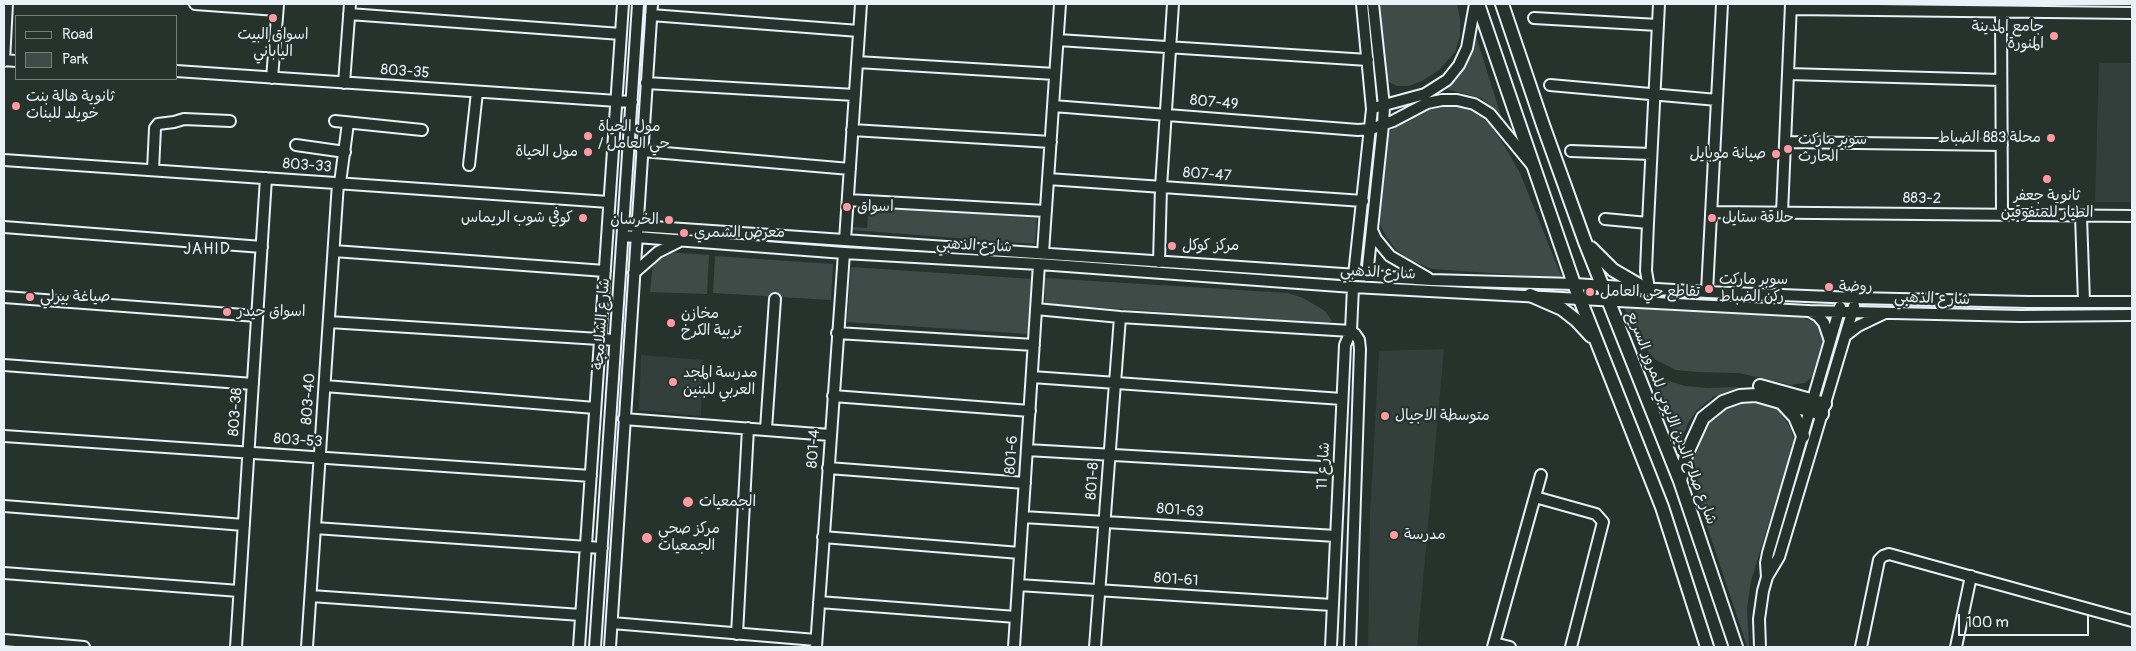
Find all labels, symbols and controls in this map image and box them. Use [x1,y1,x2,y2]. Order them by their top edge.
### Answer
marker: اسواق البيت الياباني [267,12,279,24]
legend [15,15,178,80]
place label: جامع المدينة المنورة [1972,18,2044,53]
text: Road [62,25,93,44]
place label: اسواق البيت الياباني [237,26,309,61]
marker: جامع المدينة المنورة [2048,30,2060,42]
text: Park [62,50,88,69]
street label: 803-35 [380,61,430,83]
place label: ثانوية هالة بنت خويلد للبنات [26,88,114,123]
street label: 807-49 [1189,92,1239,114]
marker: ثانوية هالة بنت خويلد للبنات [10,100,22,112]
place label: مول الحياة / حي العامل [598,118,670,153]
place label: محلة 883 الضباط [1938,129,2041,147]
marker: مول الحياة / حي العامل [582,130,594,142]
place label: سوبر ماركت الحارث [1798,131,1867,166]
marker: محلة 883 الضباط [2045,132,2057,144]
place label: مول الحياة [515,143,578,161]
marker: سوبر ماركت الحارث [1782,143,1794,155]
place label: صيانة موبايل [1689,145,1766,163]
marker: مول الحياة [582,146,594,158]
marker: صيانة موبايل [1770,148,1782,160]
street label: 803-33 [282,155,332,177]
street label: 807-47 [1182,164,1232,186]
marker: ثانوية جعفر الطيار للمتفوقين [2041,173,2053,185]
place label: ثانوية جعفر الطيار للمتفوقين [2001,187,2093,222]
street label: 883-2 [1903,190,1941,208]
place label: اسواق [857,198,894,216]
marker: اسواق [841,201,853,213]
place label: كوفي شوب الريماس [461,209,573,227]
place label: حلاقة ستايل [1722,209,1794,227]
place label: الخرسان [610,211,659,229]
marker: كوفي شوب الريماس [577,212,589,224]
marker: حلاقة ستايل [1706,212,1718,224]
marker: الخرسان [663,214,675,226]
place label: معرض الشمري [694,224,785,242]
marker: معرض الشمري [678,227,690,239]
street label: شارع الذهبي [936,235,1012,257]
place label: مركز كوكل [1182,237,1239,255]
district label: JAHID [183,240,231,260]
marker: مركز كوكل [1166,240,1178,252]
street label: شارع الذهبي [1340,262,1416,284]
place label: سوبر ماركت ركن الضباط [1719,271,1788,306]
street label: شارع الشلامجة [590,278,614,370]
place label: روضة [1839,278,1872,296]
marker: روضة [1823,281,1835,293]
place label: تقاطع حي العامل [1600,283,1700,301]
marker: سوبر ماركت ركن الضباط [1703,283,1715,295]
marker: تقاطع حي العامل [1584,286,1596,298]
place label: صياغة بيرلي [40,288,110,306]
street label: شارع الذهبي [1894,289,1970,309]
marker: صياغة بيرلي [24,291,36,303]
place label: اسواق حيدر [237,303,306,321]
place label: مخازن تربية الكرخ [681,305,742,340]
marker: اسواق حيدر [221,306,233,318]
street label: شارع صلاح الدين الايوبي للمرور السريع [1622,309,1720,527]
marker: مخازن تربية الكرخ [665,317,677,329]
place label: مدرسة المجد العربي للبنين [683,364,757,399]
street label: 803-40 [298,373,320,425]
marker: مدرسة المجد العربي للبنين [667,376,679,388]
street label: 803-38 [225,387,247,437]
place label: متوسطة الاجيال [1395,407,1490,425]
marker: متوسطة الاجيال [1379,410,1391,422]
street label: 801-4 [804,429,824,469]
street label: 803-53 [273,430,323,452]
street label: 801-6 [1002,435,1022,475]
street label: شارع 11 [1314,442,1334,490]
street label: 801-8 [1083,462,1103,500]
place label: الجمعيات [699,493,756,511]
marker: الجمعيات [681,495,695,509]
street label: 801-63 [1156,500,1204,522]
place label: مركز صحي الجمعيات [658,520,720,555]
place label: مدرسة [1404,526,1446,544]
marker: مدرسة [1388,529,1400,541]
marker: مركز صحي الجمعيات [640,531,654,545]
street label: 801-61 [1153,569,1199,591]
scale bar [1961,604,2092,636]
text: 100 m [1966,613,2009,632]

